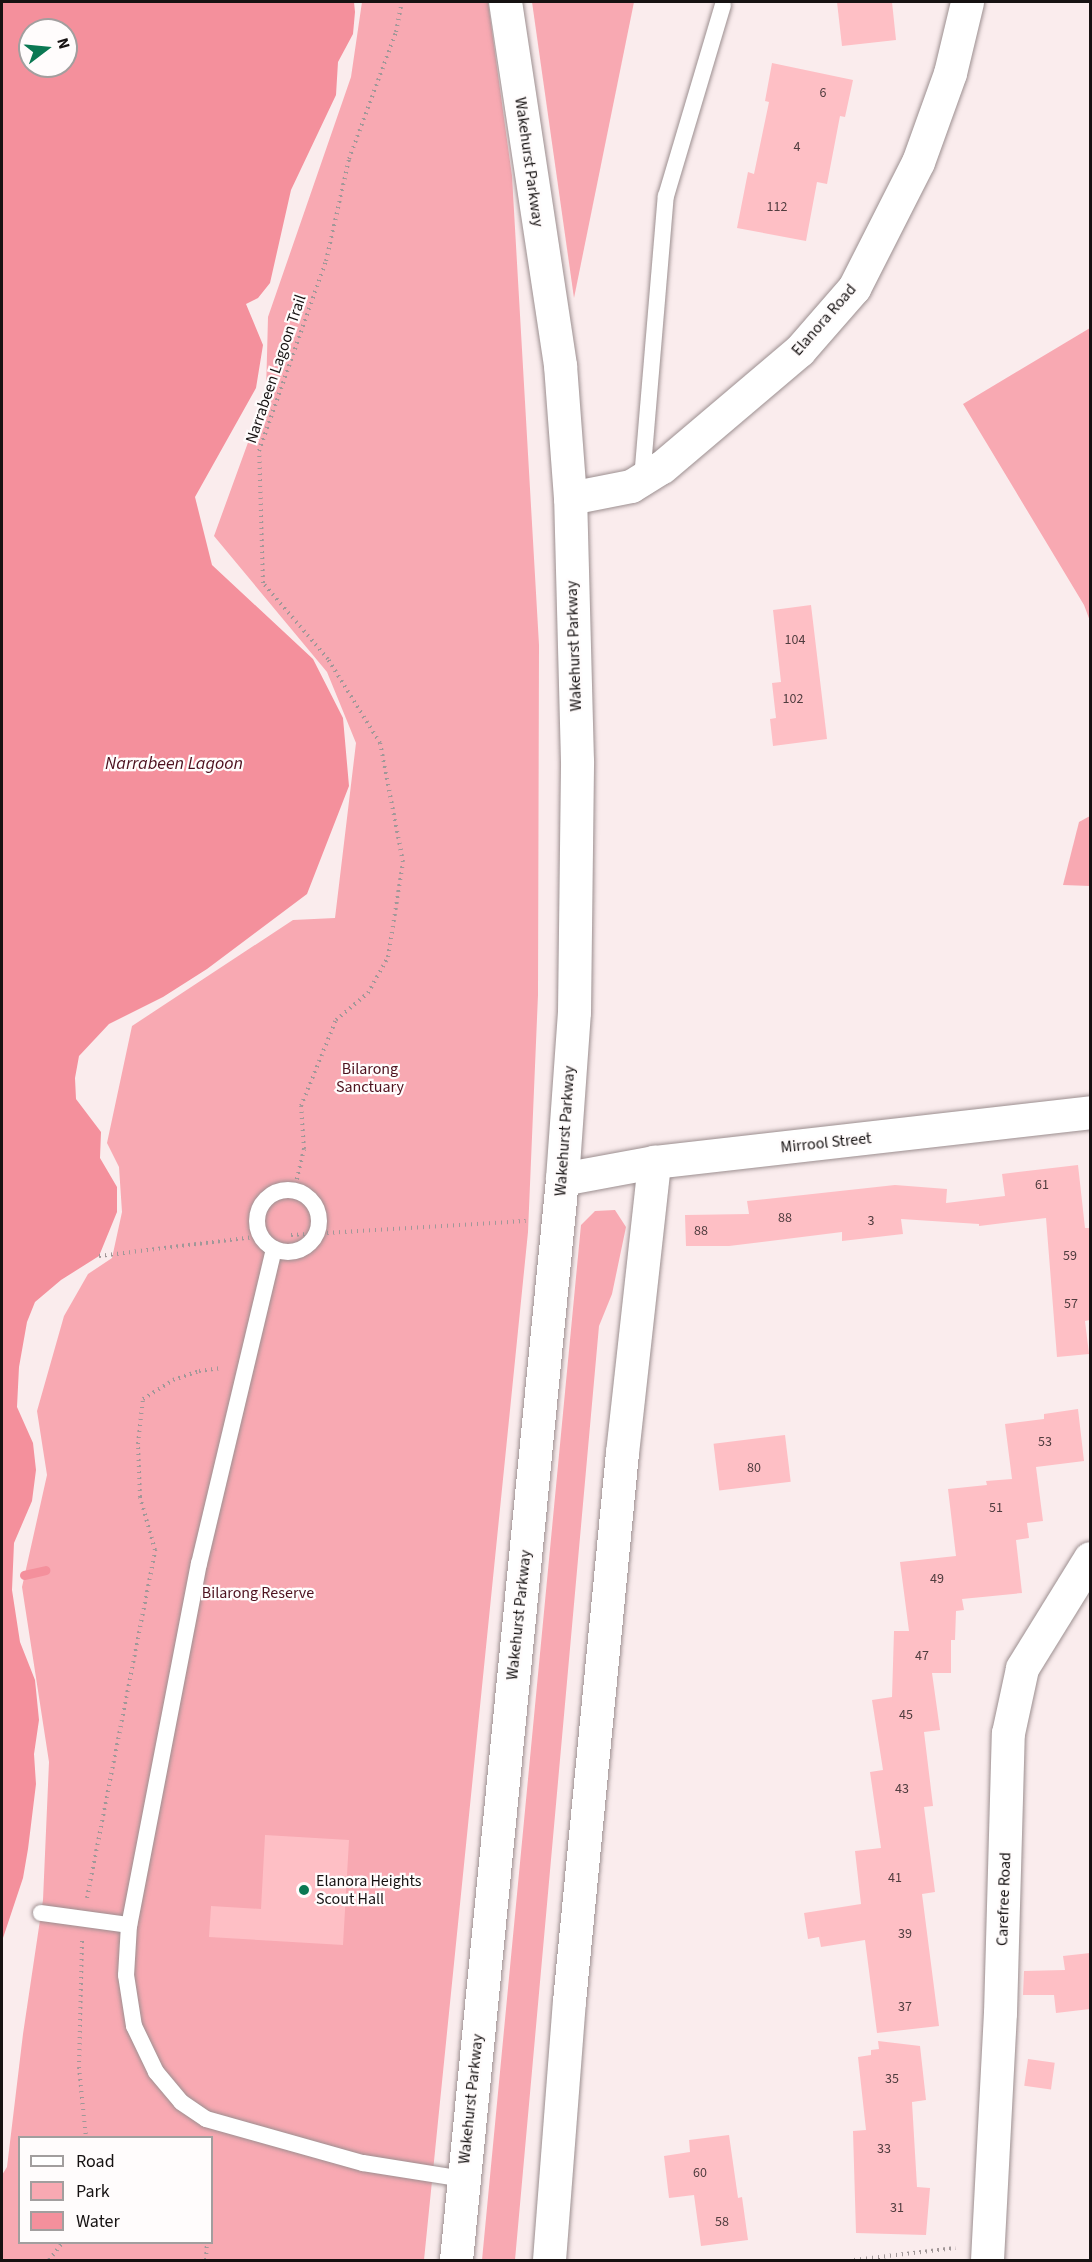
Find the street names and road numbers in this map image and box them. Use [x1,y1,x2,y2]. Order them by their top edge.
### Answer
street label: Wakehurst Parkway [510,96,548,228]
street label: Elanora Road [788,280,860,360]
street label: Narrabeen Lagoon Trail [242,292,310,446]
street label: Wakehurst Parkway [562,580,586,712]
street label: Wakehurst Parkway [551,1065,579,1197]
street label: Mirrool Street [780,1129,872,1157]
street label: Wakehurst Parkway [503,1549,535,1681]
street label: Carefree Road [993,1852,1015,1946]
street label: Wakehurst Parkway [455,2033,487,2165]

